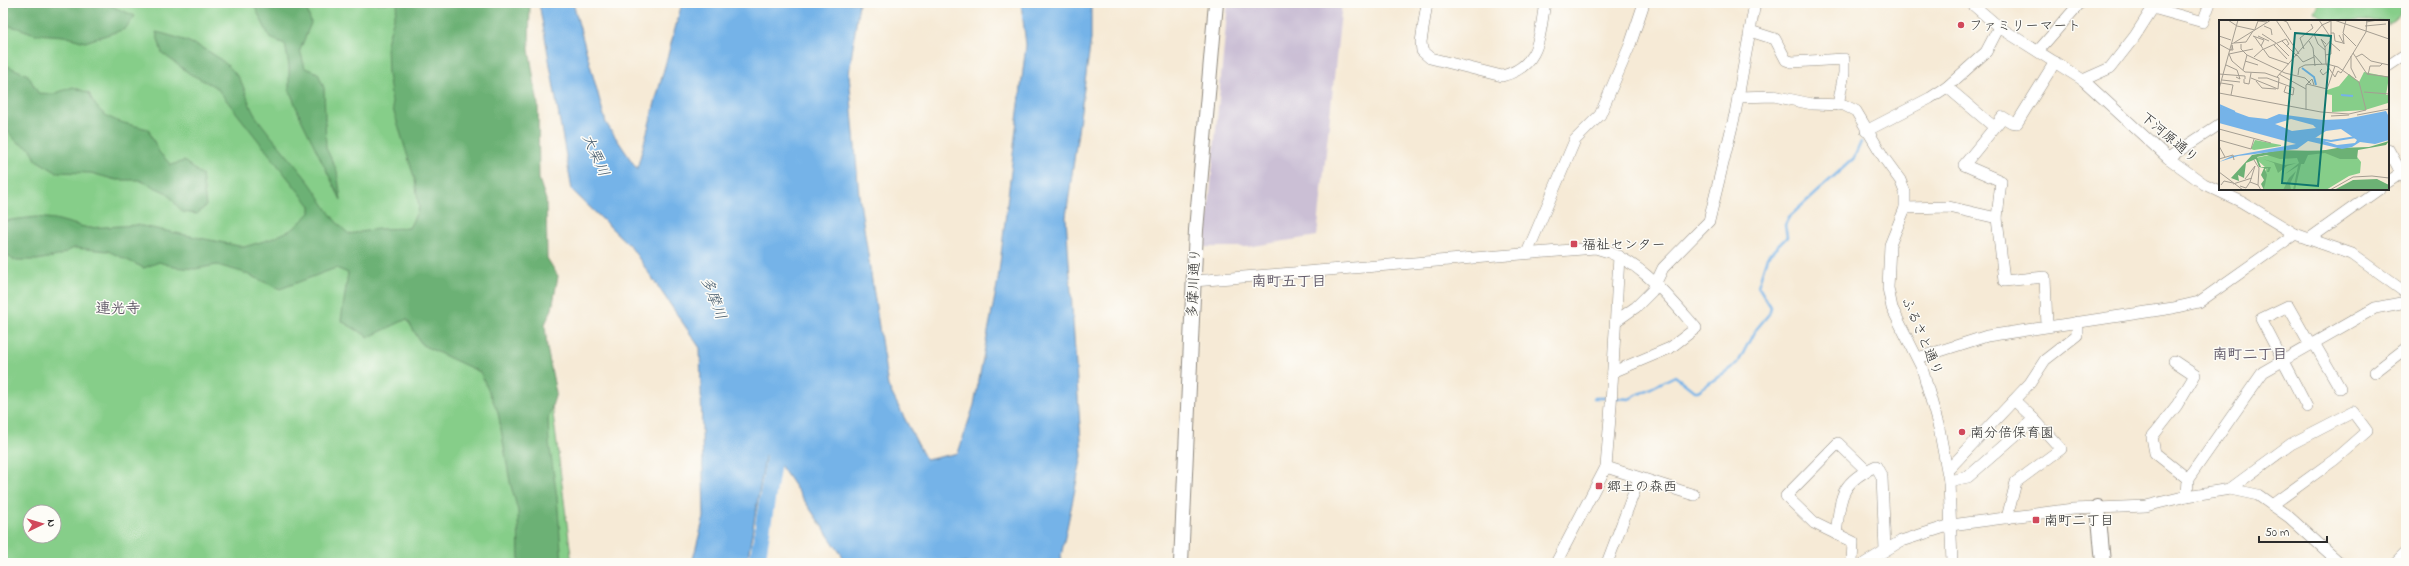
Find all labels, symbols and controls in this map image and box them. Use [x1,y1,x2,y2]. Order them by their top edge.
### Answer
place label: ファミリーマート [1969,16,2081,37]
marker: ファミリーマート [1956,20,1966,30]
inset map [2219,20,2389,190]
street label: 下河原通り [2135,108,2203,169]
water label: 大栗川 [576,130,614,180]
place label: 福祉センター [1582,235,1665,256]
marker: 福祉センター [1569,239,1579,249]
street label: 多摩川通り [1182,248,1207,319]
district label: 南町五丁目 [1251,271,1327,293]
water label: 多摩川 [695,273,731,323]
street label: ふるさと通り [1896,294,1948,379]
district label: 連光寺 [95,298,141,320]
district label: 南町二丁目 [2212,344,2288,366]
place label: 南分倍保育園 [1970,423,2054,444]
marker: 南分倍保育園 [1957,427,1967,437]
place label: 郷土の森西 [1607,477,1677,498]
marker: 郷土の森西 [1594,481,1604,491]
north arrow [22,504,62,544]
place label: 南町二丁目 [2044,511,2114,532]
marker: 南町二丁目 [2031,515,2041,525]
scale bar [2259,518,2327,544]
text: N [43,519,59,528]
text: 50 m [2265,524,2289,542]

